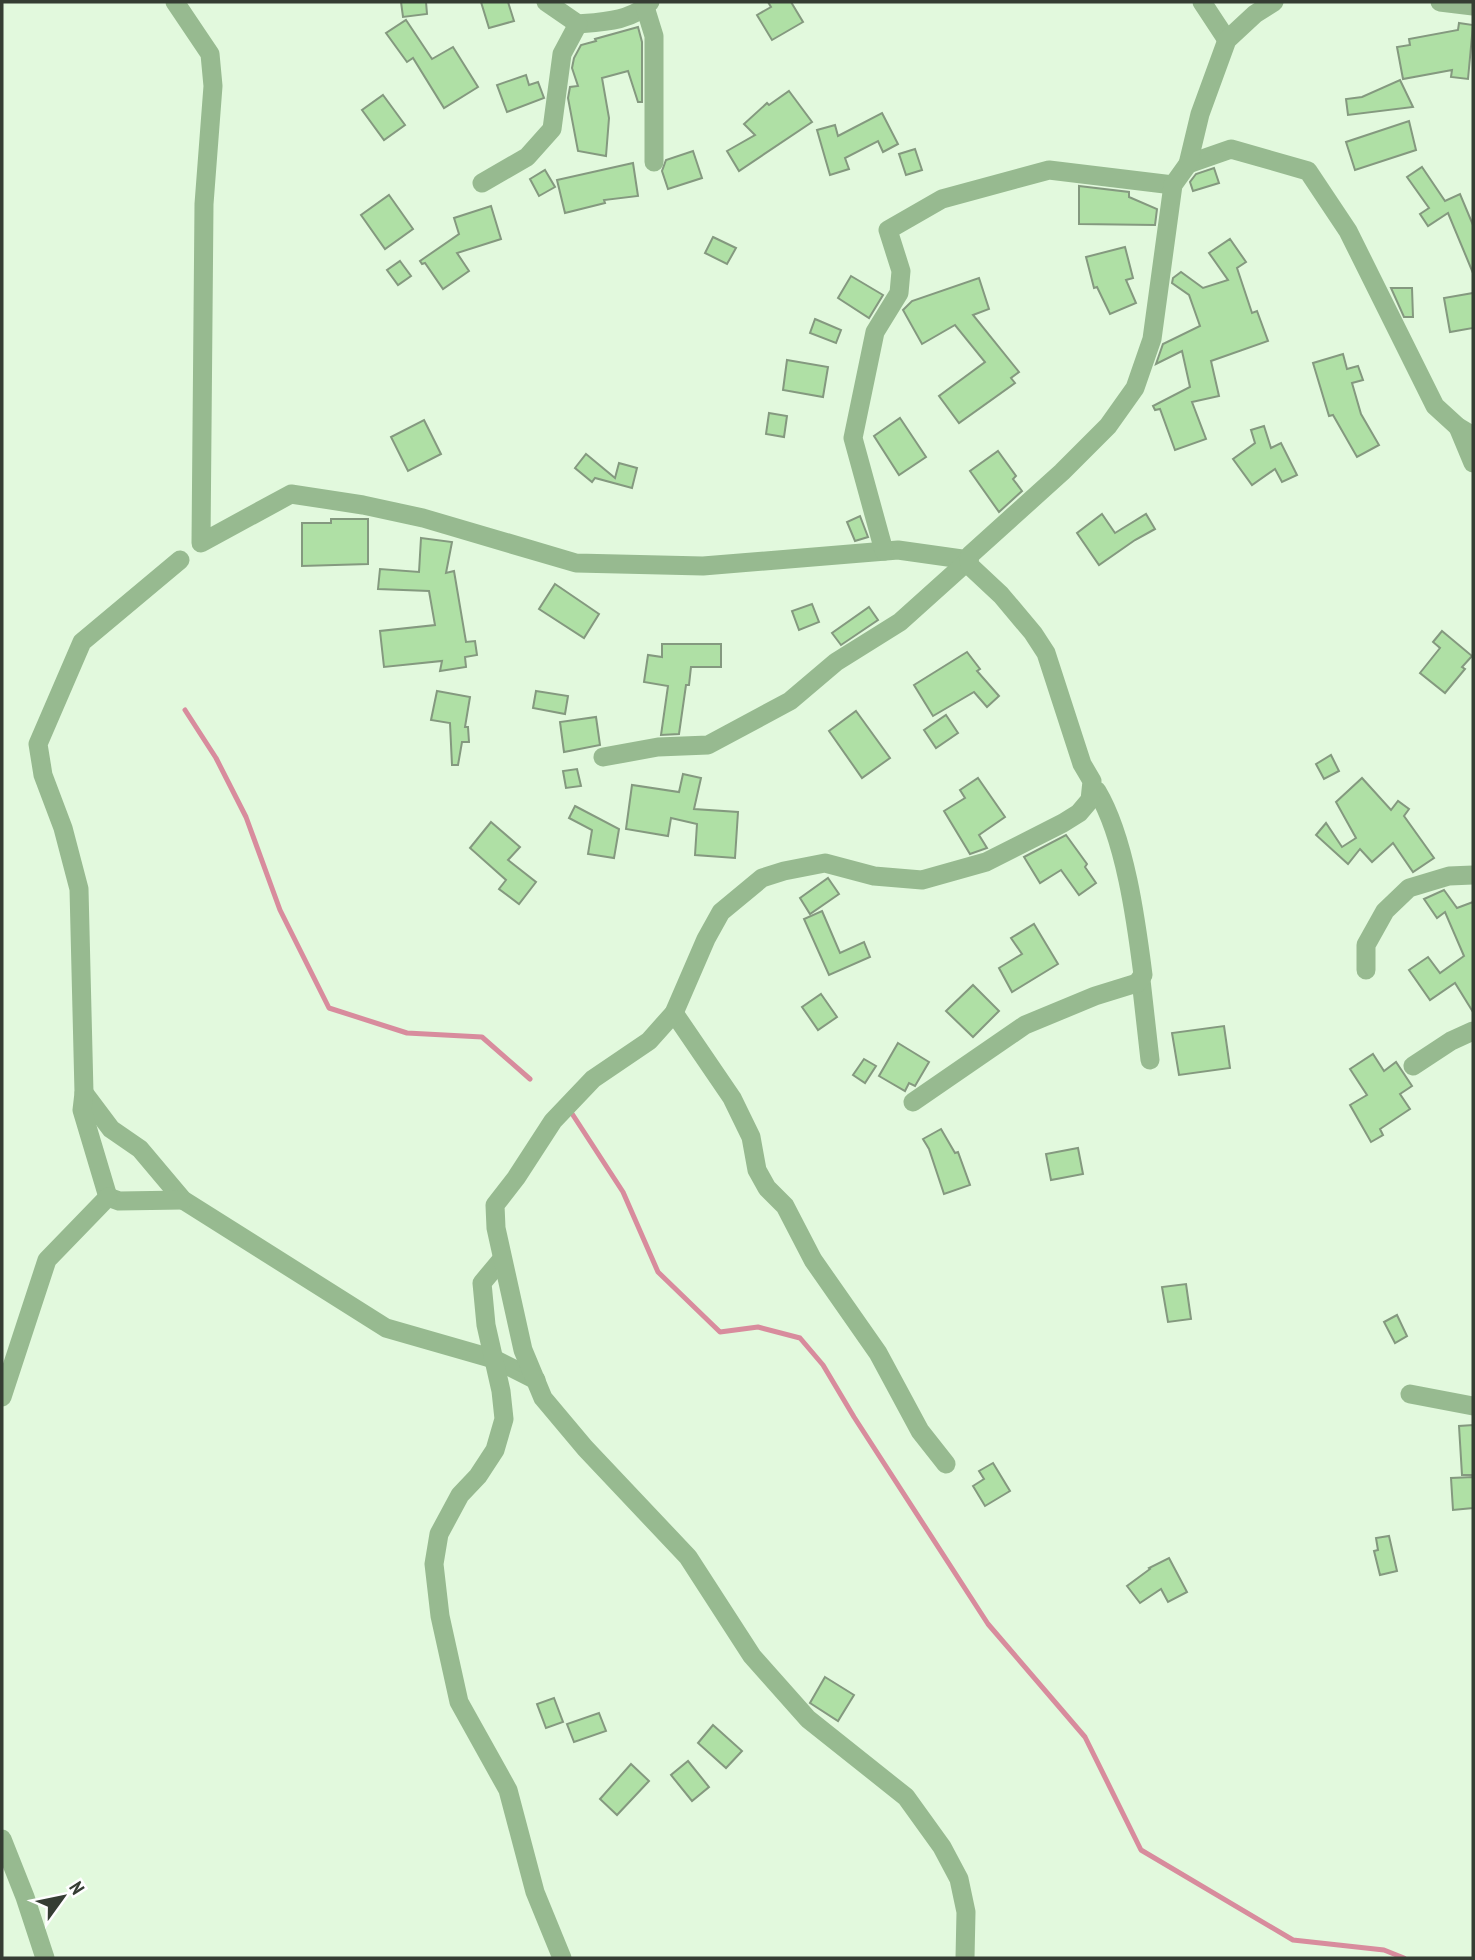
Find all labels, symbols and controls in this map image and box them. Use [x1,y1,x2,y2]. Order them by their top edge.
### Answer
north arrow [28,1862,98,1932]
text: N [64,1877,90,1899]

